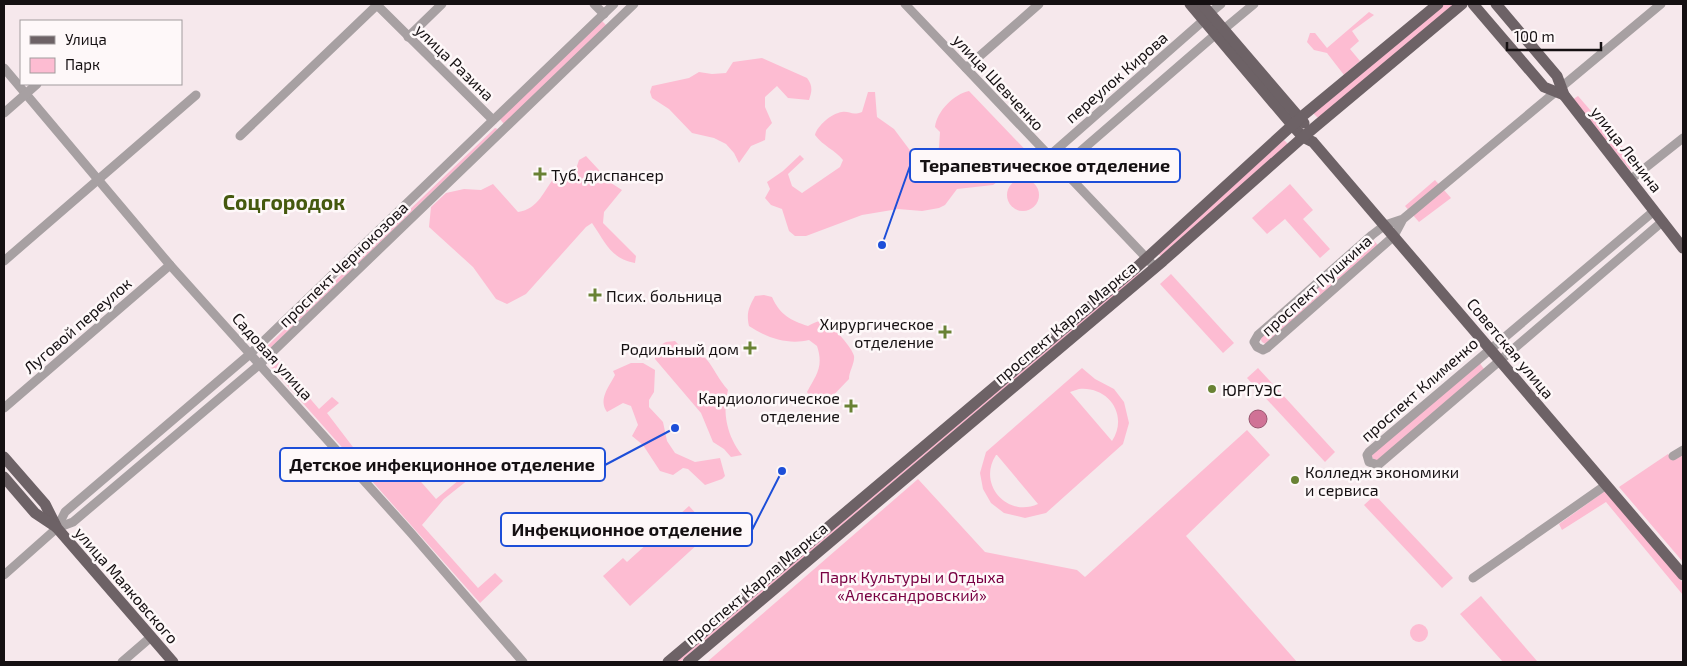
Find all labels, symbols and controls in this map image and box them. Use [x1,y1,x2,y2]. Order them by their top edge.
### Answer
legend [20,20,182,85]
street label: улица Разина [411,20,498,105]
scale bar [1507,20,1601,52]
street label: переулок Кирова [1061,27,1172,127]
text: 100 m [1514,27,1555,45]
text: Улица [65,30,107,48]
street label: улица Шевченко [949,30,1048,135]
text: Парк [65,55,100,73]
street label: улица Ленина [1587,102,1667,197]
callout: Терапевтическое отделение [910,149,1180,182]
text: Терапевтическое отделение [920,154,1170,176]
place label: Туб. диспансер [551,165,664,185]
marker: Туб. диспансер [533,167,547,181]
district label: Соцгородок [223,189,345,214]
street label: проспект Чернокозова [275,197,411,331]
street label: проспект Пушкина [1257,231,1376,340]
street label: проспект Карла Маркса [990,257,1140,387]
street label: Луговой переулок [19,273,136,378]
place label: Псих. больница [606,286,722,305]
marker: Псих. больница [588,288,602,302]
street label: Советская улица [1463,294,1559,403]
street label: Садовая улица [228,308,317,404]
place label: Хирургическое отделение [820,314,934,351]
marker: Хирургическое отделение [938,325,952,339]
street label: проспект Клименко [1357,333,1481,445]
place label: Родильный дом [620,339,739,358]
marker: Родильный дом [743,341,757,355]
place label: ЮРГУЭС [1222,380,1282,399]
marker: ЮРГУЭС [1206,383,1218,395]
place label: Кардиологическое отделение [698,388,840,425]
marker: Кардиологическое отделение [844,399,858,413]
callout: Детское инфекционное отделение [280,448,605,481]
text: Детское инфекционное отделение [289,453,595,475]
place label: Колледж экономики и сервиса [1305,462,1459,499]
marker: Колледж экономики и сервиса [1289,474,1301,486]
callout: Инфекционное отделение [501,513,752,546]
text: Инфекционное отделение [511,518,743,540]
street label: проспект Карла Маркса [681,518,831,648]
street label: улица Маяковского [70,523,183,648]
park label: Парк Культуры и Отдыха «Александровский» [819,567,1005,604]

